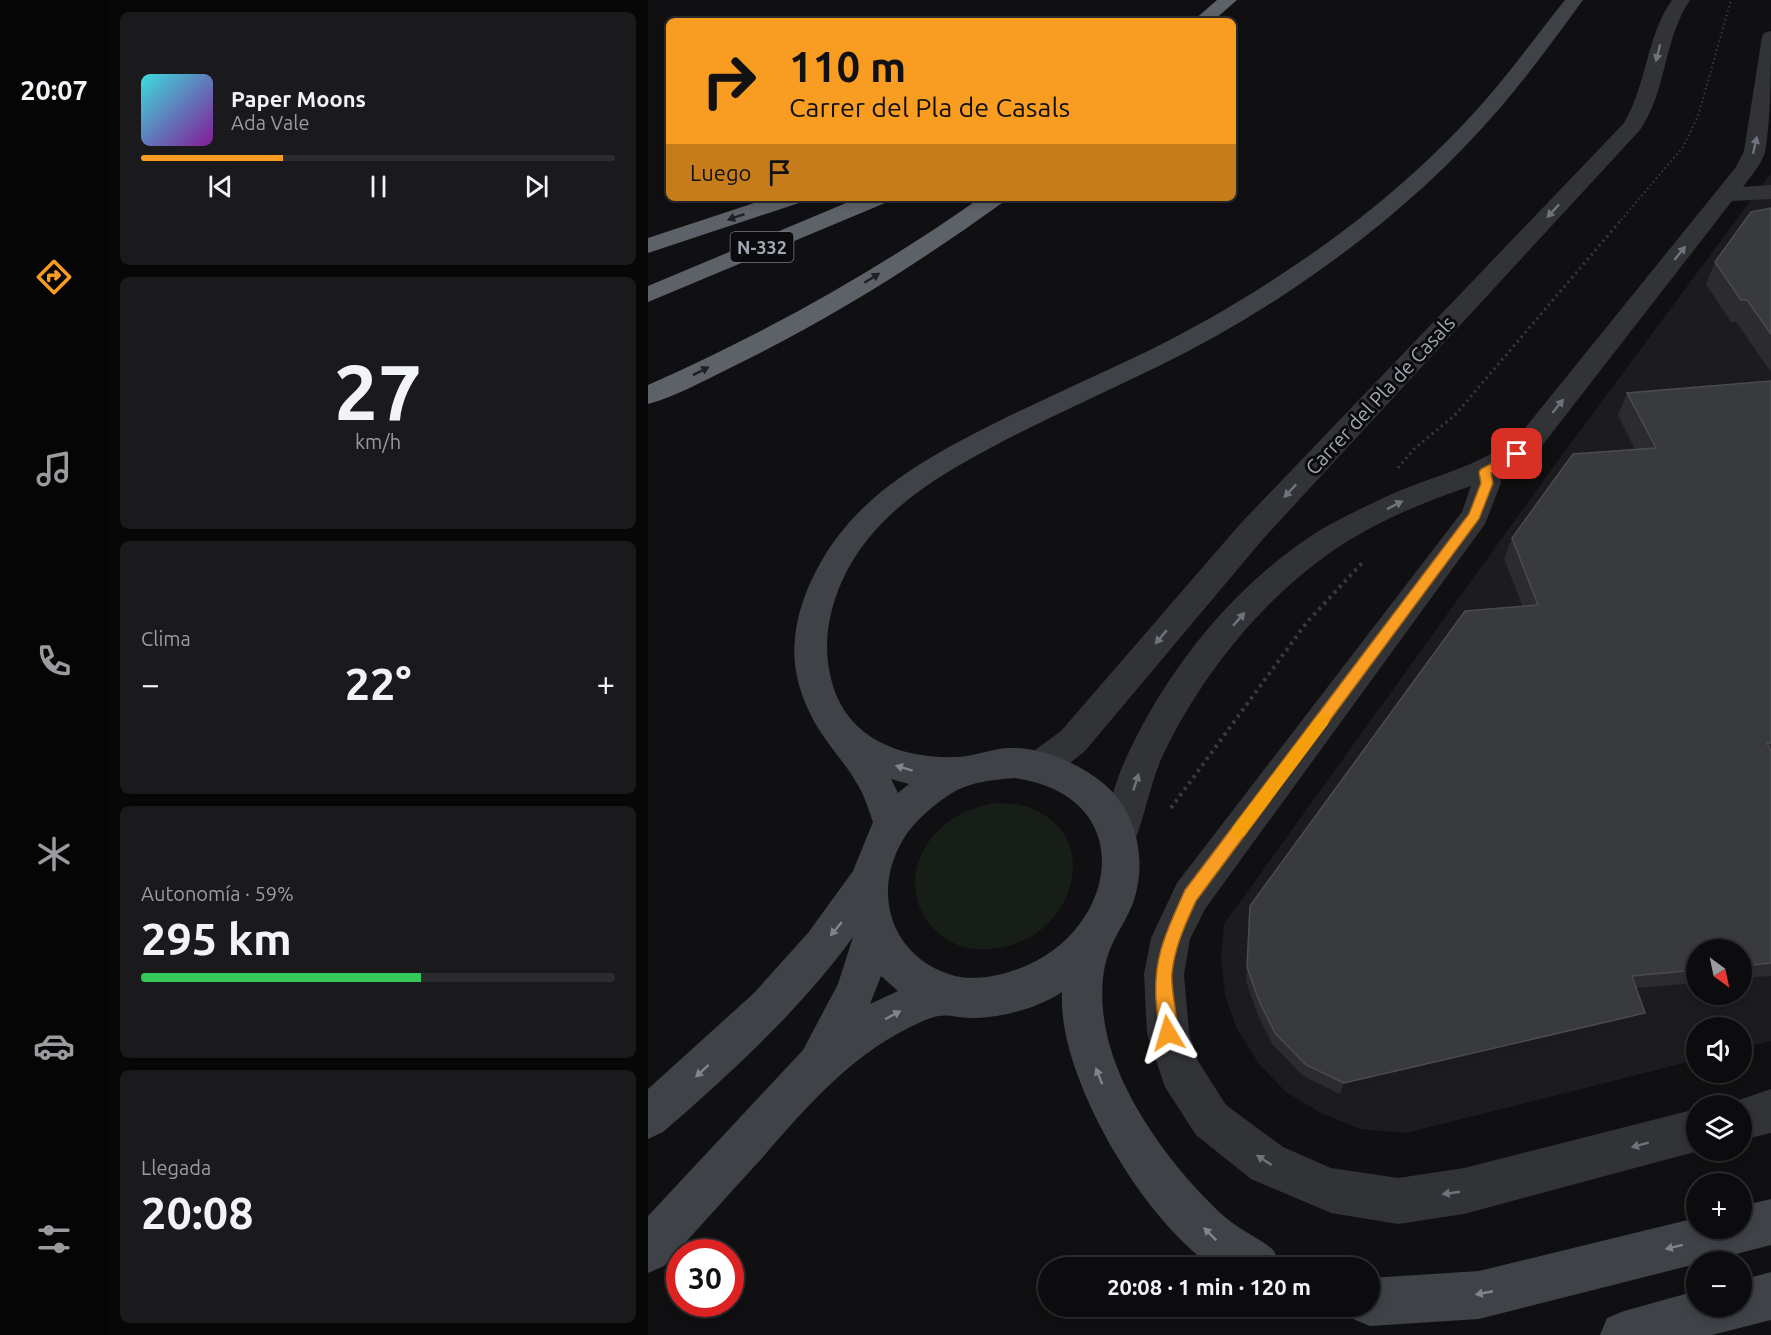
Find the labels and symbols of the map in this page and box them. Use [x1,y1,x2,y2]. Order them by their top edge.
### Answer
one-way arrow [1653,43,1663,62]
one-way arrow [1751,136,1761,154]
one-way arrow [1547,204,1561,218]
one-way arrow [727,212,745,222]
road number: N-332 [730,232,794,262]
one-way arrow [1673,245,1686,261]
one-way arrow [864,272,880,283]
street label: Carrer del Pla de Casals [1301,311,1459,479]
one-way arrow [692,366,710,376]
one-way arrow [1552,398,1565,414]
pin [1491,428,1542,479]
one-way arrow [1283,483,1297,498]
one-way arrow [1386,500,1403,510]
one-way arrow [1232,611,1246,626]
one-way arrow [1155,629,1168,644]
one-way arrow [895,763,913,772]
one-way arrow [1132,773,1141,791]
one-way arrow [830,921,843,936]
north arrow [1686,939,1752,1005]
position arrow [1136,1001,1200,1065]
one-way arrow [884,1010,901,1020]
one-way arrow [695,1063,709,1077]
one-way arrow [1094,1066,1104,1084]
one-way arrow [1631,1141,1649,1151]
one-way arrow [1257,1154,1273,1166]
one-way arrow [1441,1189,1460,1198]
one-way arrow [1204,1227,1218,1241]
speed limit sign: 30 [666,1239,744,1317]
one-way arrow [1664,1242,1683,1252]
one-way arrow [1475,1289,1494,1298]

